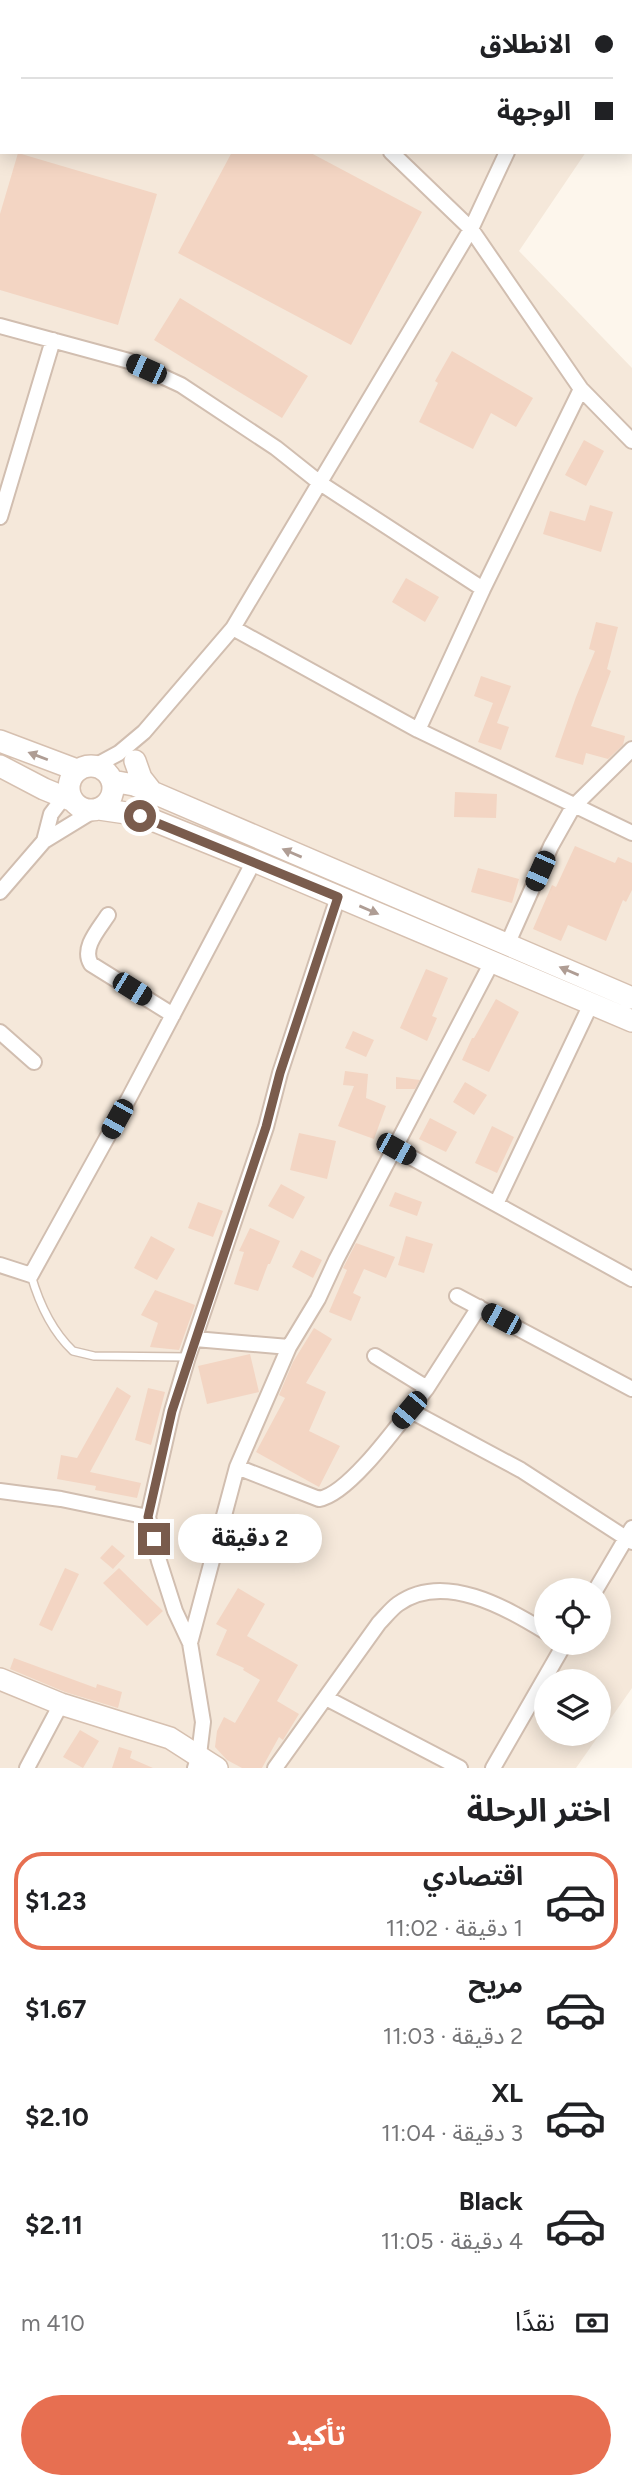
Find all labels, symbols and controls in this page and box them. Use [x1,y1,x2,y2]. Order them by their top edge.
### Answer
text: الانطلاق [480,28,571,60]
text: الوجهة [497,95,571,127]
car [123,351,170,387]
one-way arrow [28,750,49,761]
route start [124,800,156,832]
one-way arrow [282,847,302,859]
car [522,848,559,894]
one-way arrow [358,904,379,915]
one-way arrow [558,966,579,977]
car [109,969,156,1009]
car [98,1096,137,1142]
car [373,1130,420,1168]
car [478,1300,525,1338]
car [388,1387,431,1433]
callout: 2 دقيقة [178,1514,322,1564]
route end [138,1523,170,1555]
text: 2 دقيقة [212,1524,288,1552]
map controls [534,1578,611,1746]
button: locate [534,1578,611,1655]
button: layers [534,1669,611,1746]
text: اختر الرحلة [467,1791,611,1829]
text: اقتصادي [423,1860,523,1892]
icon: car [544,1870,607,1933]
text: $1.23 [25,1885,86,1917]
text: 1 دقيقة · 11:02 [386,1914,523,1942]
text: مريح [468,1968,523,2000]
icon: car [544,1978,607,2041]
text: $1.67 [25,1993,86,2025]
text: 2 دقيقة · 11:03 [383,2022,523,2050]
text: XL [491,2077,523,2109]
icon: car [544,2086,607,2149]
text: $2.10 [25,2101,89,2133]
text: 3 دقيقة · 11:04 [381,2119,523,2147]
text: Black [459,2185,523,2217]
icon: car [544,2194,607,2257]
text: $2.11 [25,2209,83,2241]
text: 4 دقيقة · 11:05 [381,2227,523,2255]
icon: cash [573,2304,611,2342]
text: نقدًا [515,2306,555,2338]
text: 410 m [21,2309,85,2337]
button: تأكيد [21,2395,611,2475]

